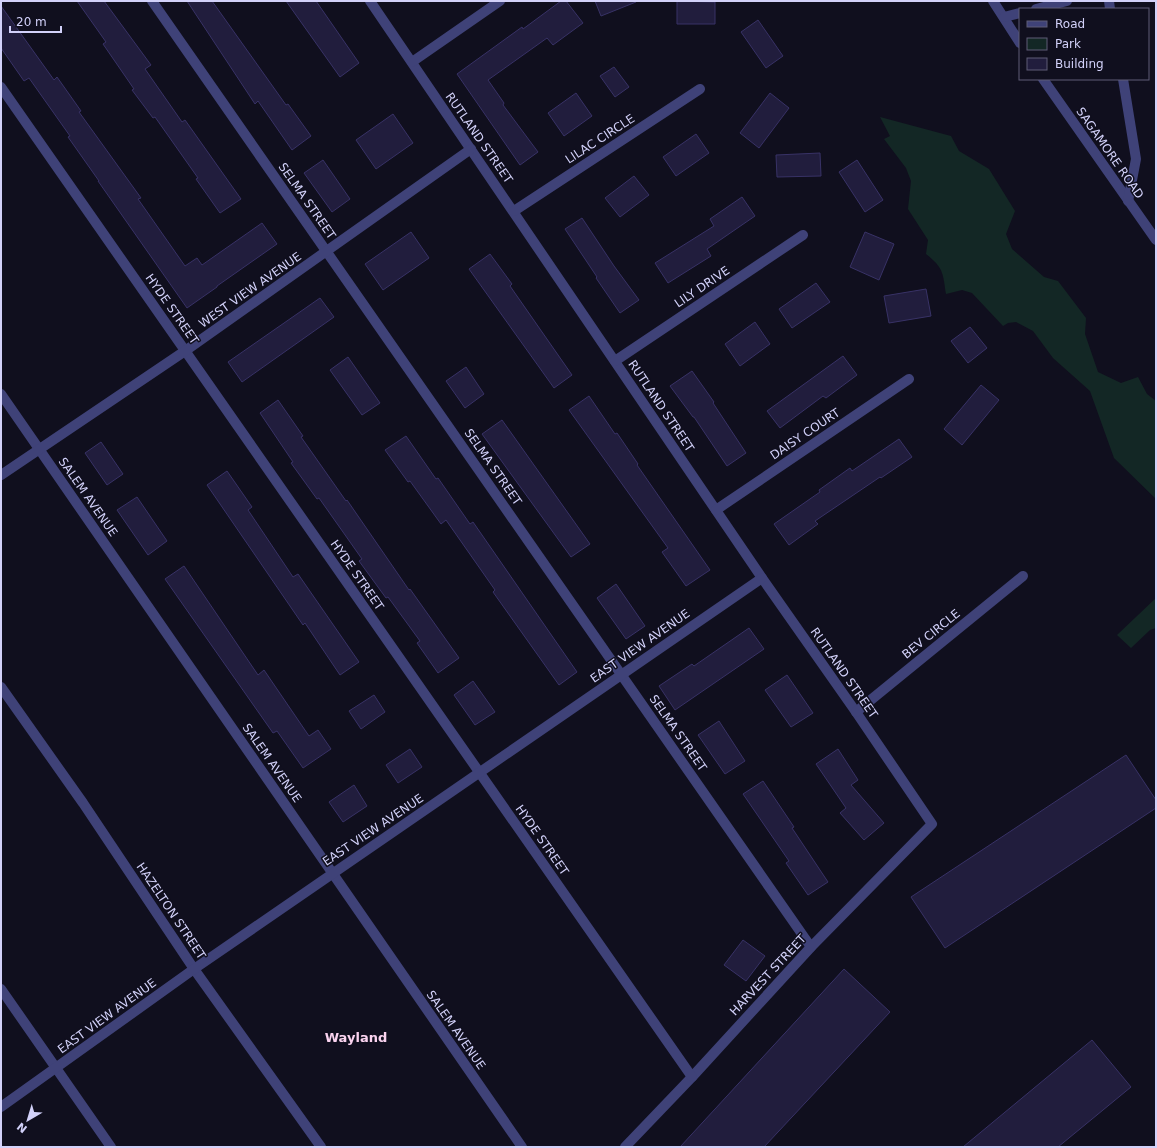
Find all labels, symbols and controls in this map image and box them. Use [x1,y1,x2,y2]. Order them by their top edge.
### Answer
scale bar [10,8,61,34]
legend [1019,8,1149,80]
text: 20 m [16,15,47,29]
text: Road [1055,17,1085,31]
text: Park [1055,37,1081,51]
text: Building [1055,57,1104,71]
street label: RUTLAND STREET [442,90,516,187]
street label: SAGAMORE ROAD [1073,105,1147,201]
street label: LILAC CIRCLE [563,111,637,167]
street label: SELMA STREET [275,160,339,242]
street label: WEST VIEW AVENUE [196,249,304,331]
street label: LILY DRIVE [672,263,732,311]
street label: HYDE STREET [143,271,202,347]
street label: RUTLAND STREET [625,358,697,455]
street label: DAISY COURT [768,405,843,462]
street label: SELMA STREET [461,426,525,508]
street label: SALEM AVENUE [56,455,120,539]
street label: HYDE STREET [328,537,387,613]
street label: EAST VIEW AVENUE [588,606,692,686]
street label: BEV CIRCLE [899,606,963,662]
street label: RUTLAND STREET [807,625,881,722]
street label: SELMA STREET [646,692,710,774]
street label: SALEM AVENUE [240,721,304,805]
street label: EAST VIEW AVENUE [320,791,426,869]
street label: HYDE STREET [513,802,572,878]
street label: HAZELTON STREET [133,860,209,962]
street label: HARVEST STREET [727,931,809,1018]
street label: EAST VIEW AVENUE [55,976,159,1056]
street label: SALEM AVENUE [424,988,488,1072]
district label: Wayland [325,1030,387,1045]
north arrow [8,1100,48,1140]
text: N [15,1120,30,1135]

